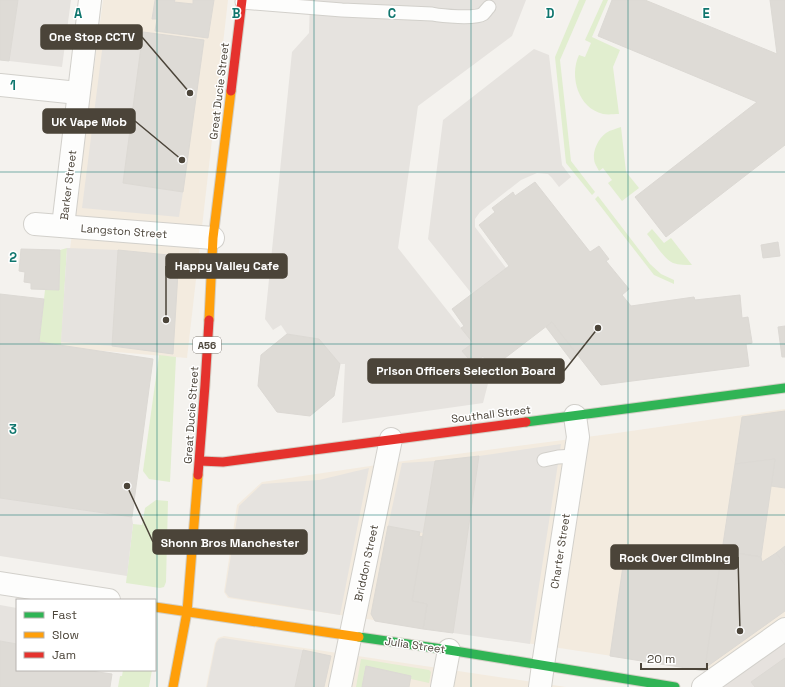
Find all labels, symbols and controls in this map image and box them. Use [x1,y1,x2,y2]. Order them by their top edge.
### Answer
text: A [74,5,83,22]
text: B [232,5,241,22]
text: C [388,5,396,22]
text: D [546,5,555,22]
text: E [702,5,710,22]
callout: One Stop CCTV [41,25,142,49]
text: One Stop CCTV [49,29,135,45]
street label: Great Ducie Street [206,42,232,140]
text: 1 [10,77,16,94]
callout: UK Vape Mob [43,109,135,133]
text: UK Vape Mob [51,114,127,130]
street label: Barker Street [57,149,79,221]
street label: Langston Street [80,221,168,241]
text: 2 [9,249,17,266]
callout: Happy Valley Cafe [166,254,287,278]
text: Happy Valley Cafe [175,258,279,274]
road number: A56 [193,337,221,353]
callout: Prison Officers Selection Board [368,359,564,383]
text: Prison Officers Selection Board [376,363,556,379]
street label: Great Ducie Street [181,366,201,464]
street label: Southall Street [450,402,532,426]
text: 3 [9,421,17,438]
street label: Charter Street [547,512,573,590]
street label: Briddon Street [351,523,381,603]
callout: Shonn Bros Manchester [153,530,307,554]
text: Shonn Bros Manchester [161,535,299,551]
callout: Rock Over Climbing [611,545,738,569]
text: Rock Over Climbing [619,550,731,566]
legend [16,599,156,671]
text: Fast [52,607,77,623]
text: Slow [52,627,79,643]
street label: Julia Street [384,634,446,656]
scale bar [641,645,707,671]
text: Jam [52,647,76,663]
text: 20 m [647,651,675,667]

